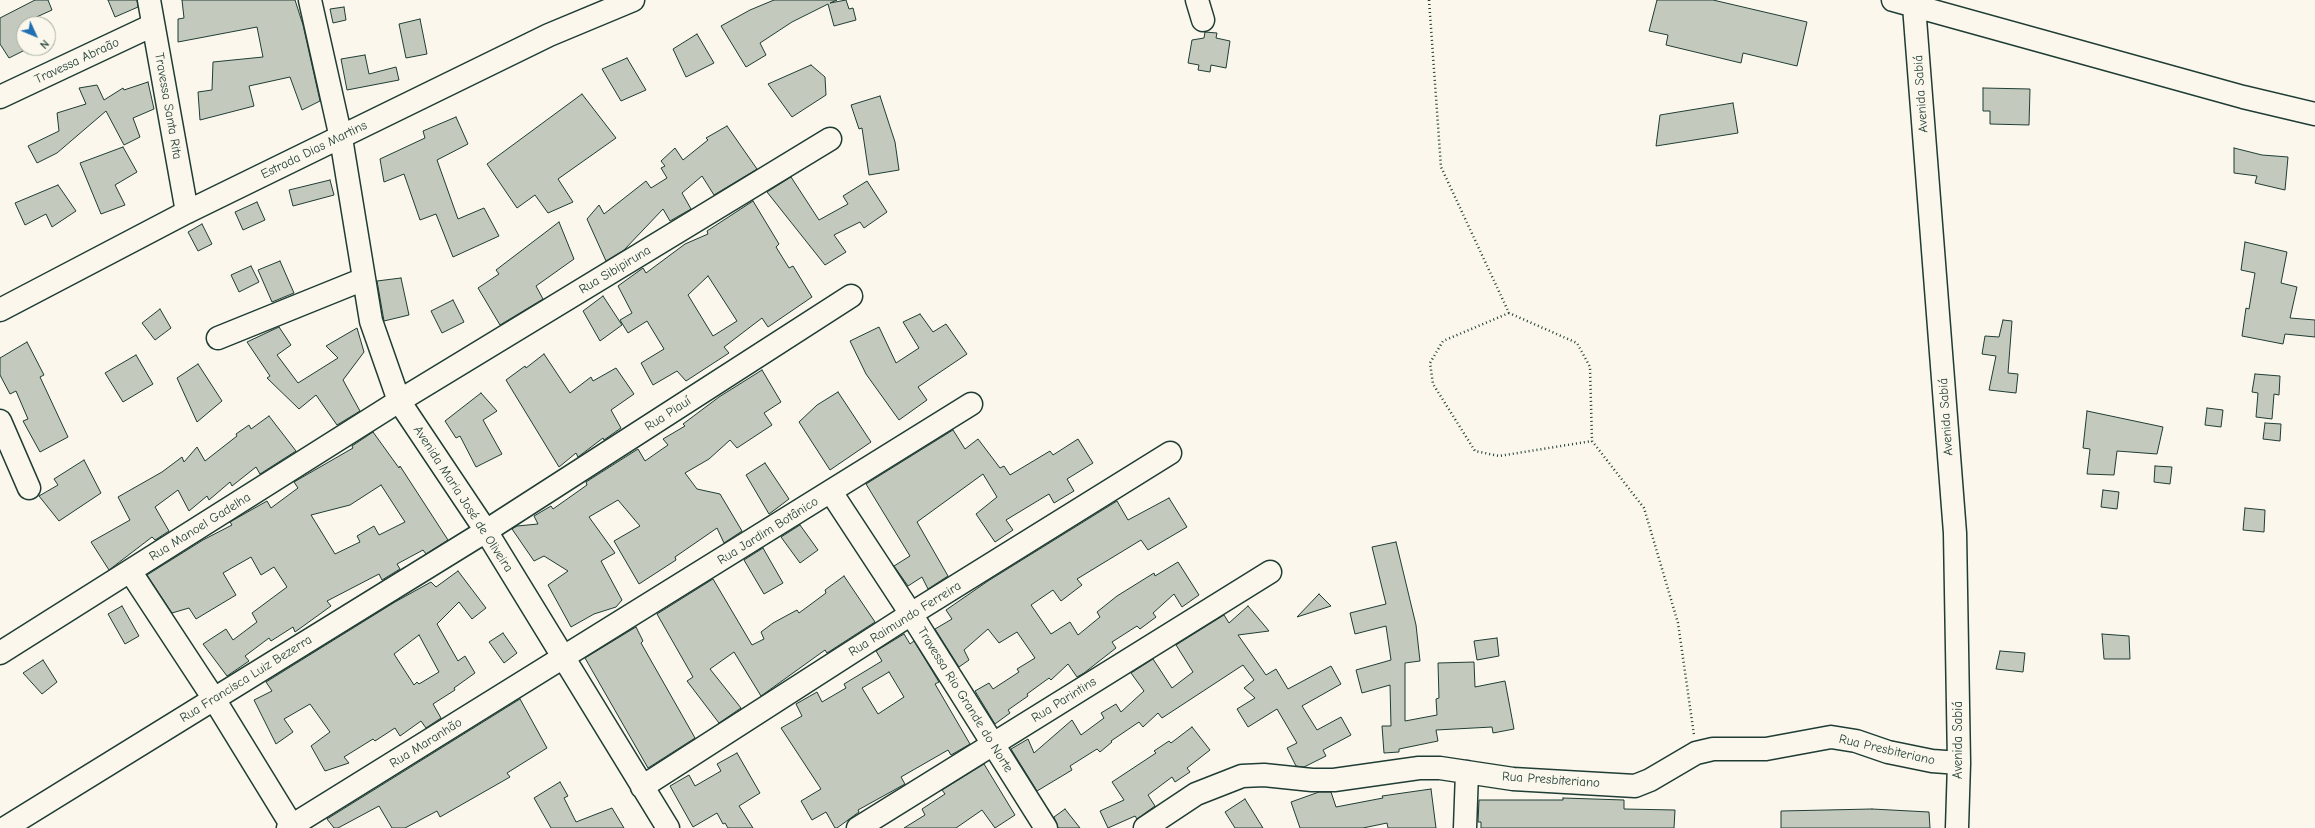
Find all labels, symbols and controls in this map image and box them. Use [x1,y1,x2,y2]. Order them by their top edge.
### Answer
north arrow [16,16,56,56]
street label: Travessa Abraão [32,35,122,87]
text: N [37,37,51,51]
street label: Travessa Santa Rita [151,51,185,161]
street label: Avenida Sabiá [1911,55,1931,133]
street label: Estrada Dias Martins [258,118,370,182]
street label: Rua Sibipiruna [576,242,654,298]
street label: Avenida Sabiá [1936,378,1956,456]
street label: Rua Piauí [642,393,694,435]
street label: Avenida Maria José de Oliveira [410,423,516,575]
street label: Rua Manoel Gadelha [146,489,254,565]
street label: Rua Jardim Botânico [715,494,821,568]
street label: Rua Raimundo Ferreira [846,578,964,660]
street label: Travessa Rio Grande do Norte [914,625,1016,775]
street label: Rua Francisca Luiz Bezerra [177,632,315,726]
street label: Rua Parintins [1029,674,1099,726]
street label: Avenida Sabiá [1950,701,1966,779]
street label: Rua Maranhão [387,715,465,771]
street label: Rua Presbiteriano [1837,731,1937,769]
street label: Rua Presbiteriano [1501,769,1601,791]

